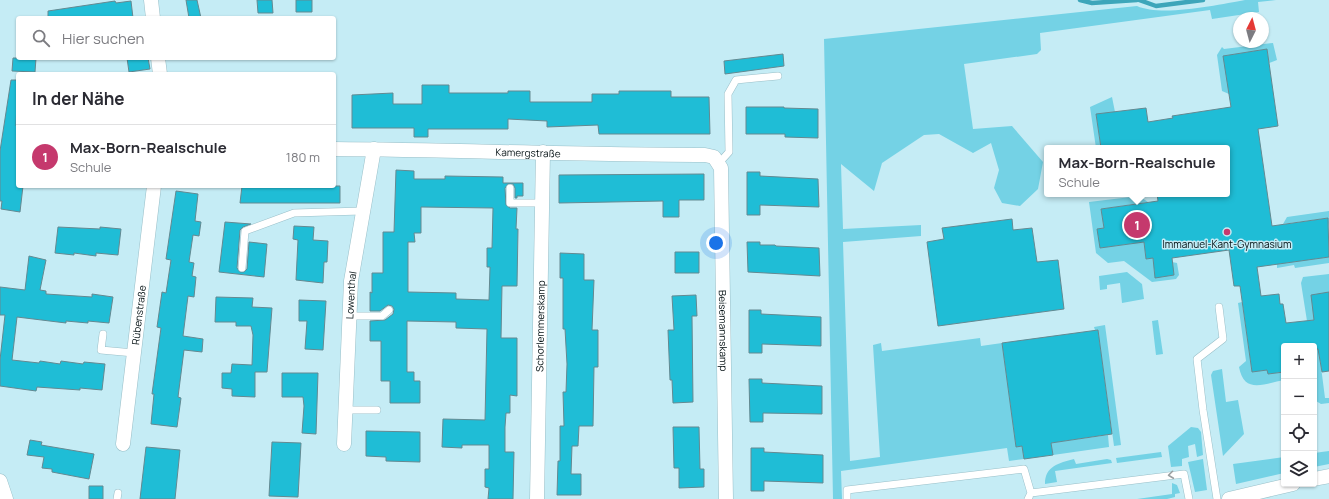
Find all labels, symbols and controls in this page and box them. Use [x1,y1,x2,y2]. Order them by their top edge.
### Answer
north arrow [1233,12,1269,48]
search box [16,16,336,60]
icon: search [30,27,52,49]
text: Hier suchen [62,28,144,49]
text: In der Nähe [32,87,125,110]
text: Max-Born-Realschule [70,137,227,158]
street label: Kamergstraße [495,145,561,160]
popup [1044,145,1230,197]
text: 1 [42,148,48,166]
text: 180 m [286,148,320,166]
text: Max-Born-Realschule [1059,152,1215,173]
text: Schule [70,158,111,176]
text: Schule [1059,173,1100,191]
pin: 1 [1124,210,1150,240]
marker: Immanuel-Kant-Gymnasium [1222,227,1232,237]
your location [706,233,726,253]
place label: Immanuel-Kant-Gymnasium [1162,237,1292,251]
street label: Lowenthal [342,270,360,319]
street label: Schorlemmerskamp [532,280,548,372]
street label: Rübenstraße [128,284,149,346]
street label: Beisemannskamp [716,290,731,372]
map controls [1281,343,1317,487]
button: + [1281,343,1317,379]
button: − [1281,379,1317,415]
button: locate [1281,415,1317,451]
button: layers [1281,451,1317,487]
one-way arrow [1168,471,1174,480]

